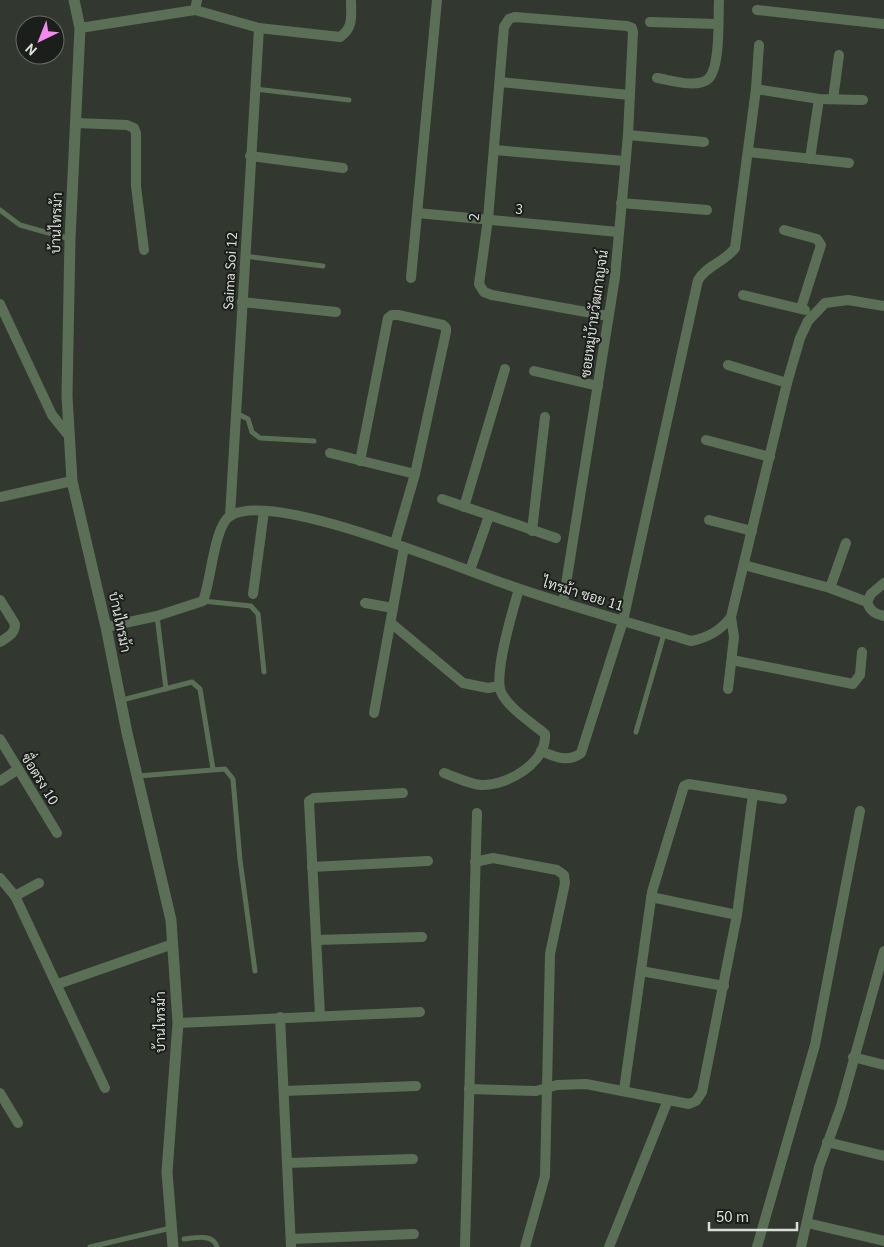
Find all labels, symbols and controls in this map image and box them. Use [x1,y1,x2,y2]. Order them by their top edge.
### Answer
north arrow [15,15,65,65]
text: N [21,40,40,60]
street label: บ้านไทรม้า [45,192,65,254]
street label: 3 [514,199,524,217]
street label: 2 [464,212,482,222]
street label: Saima Soi 12 [218,231,240,310]
street label: ซอยหมู่บ้านวัฒกาญจน์ [575,249,613,379]
street label: ไทรม้า ซอย 11 [540,572,626,614]
street label: บ้านไทรม้า [106,590,136,654]
street label: ซื่อตรง 10 [18,748,66,808]
street label: บ้านไทรม้า [150,991,168,1053]
scale bar [709,1200,796,1232]
text: 50 m [716,1206,749,1225]

